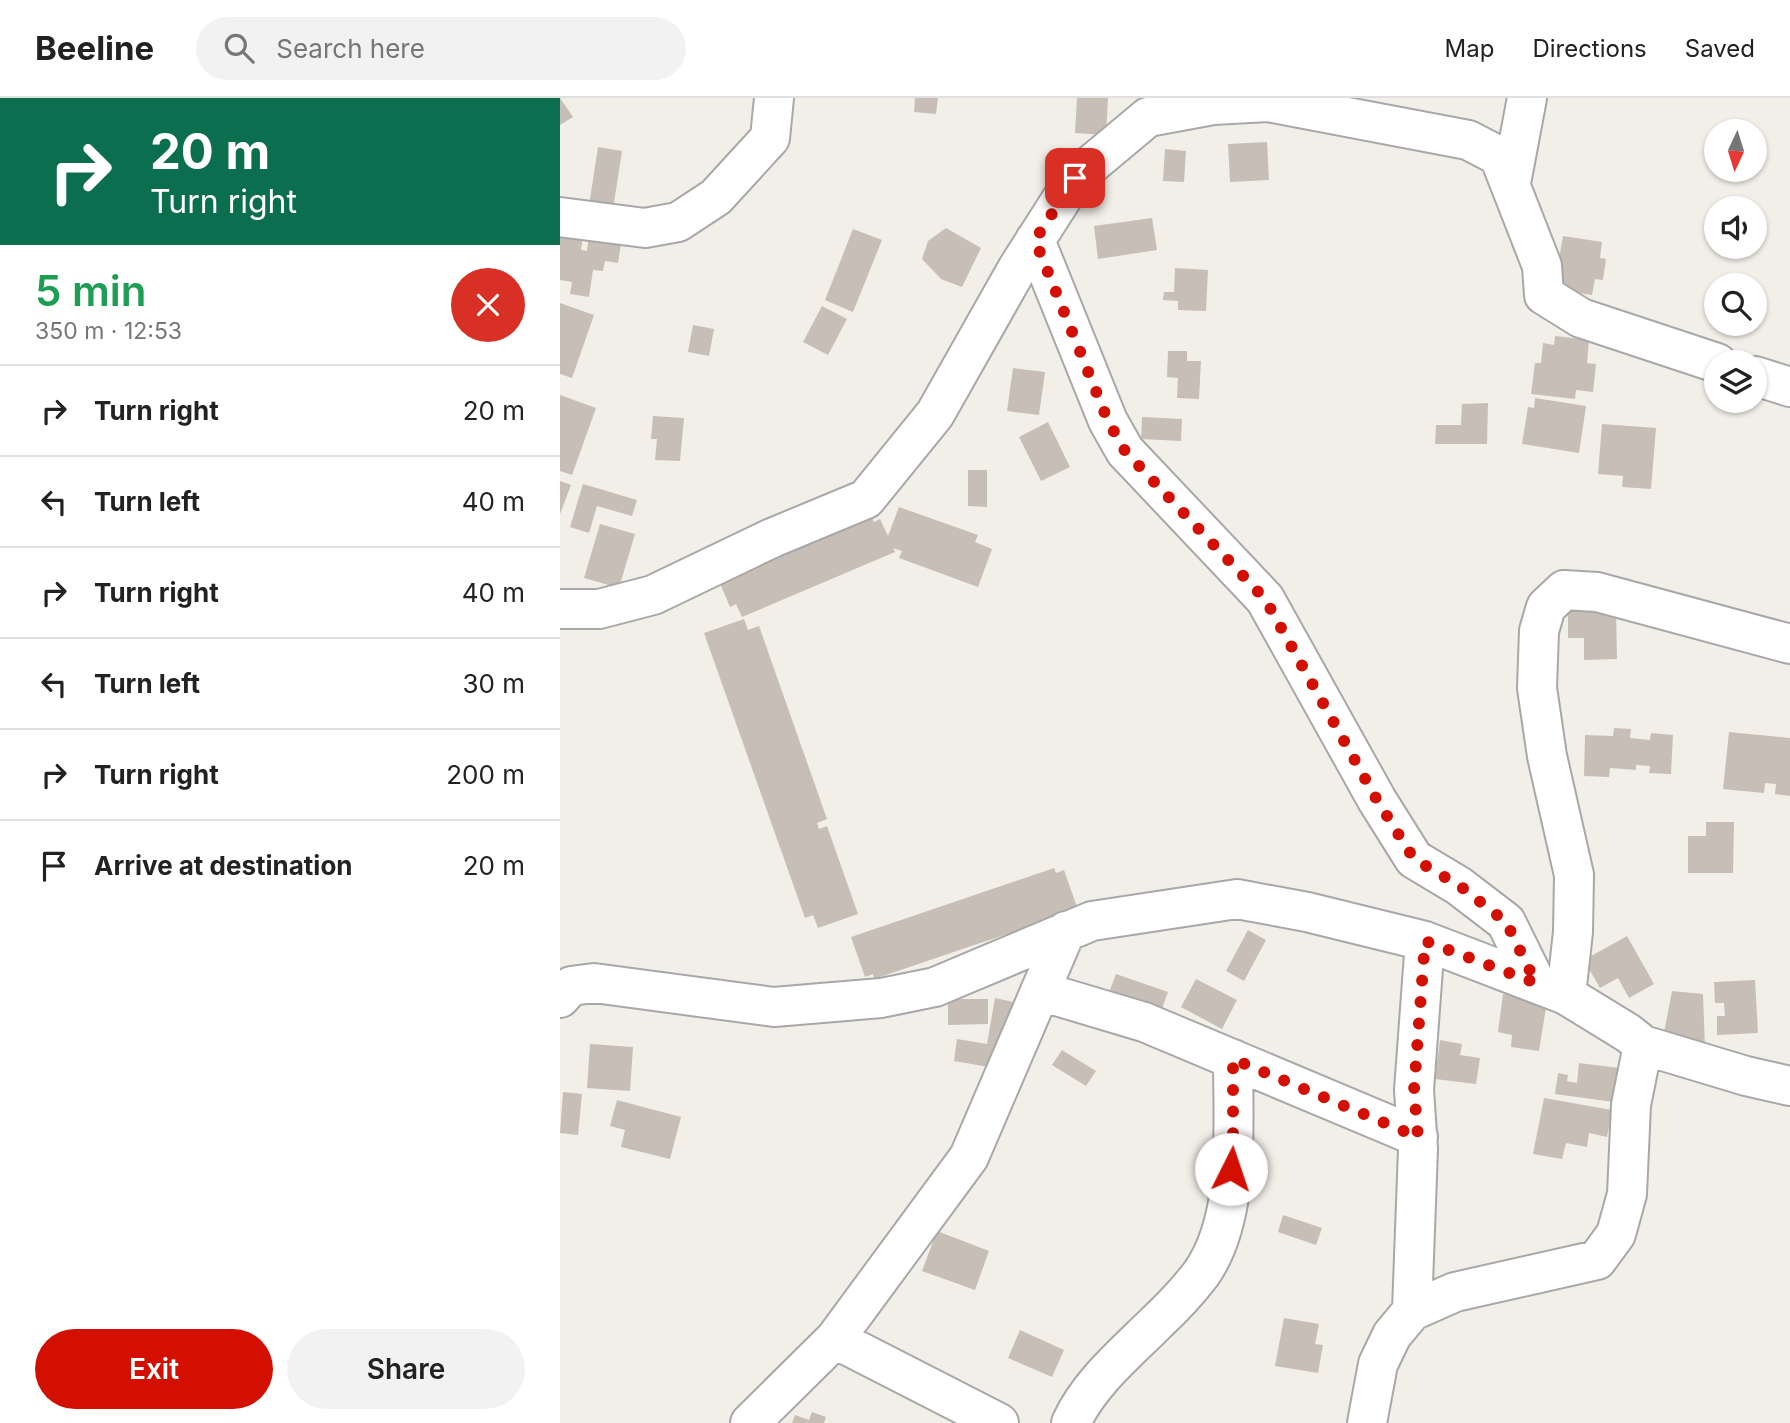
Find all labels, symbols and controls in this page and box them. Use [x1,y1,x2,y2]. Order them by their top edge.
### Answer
search box [196,17,686,80]
text: Beeline [35,28,154,68]
icon: search [220,29,258,67]
text: Search here [276,33,425,64]
text: Map [1445,34,1494,63]
text: Directions [1532,34,1647,63]
text: Saved [1685,34,1755,63]
north arrow [1704,119,1768,182]
map controls [1704,119,1767,413]
text: 20 m [150,122,270,181]
icon: right [35,126,126,217]
pin [1045,148,1105,208]
icon: arrive [1056,159,1094,197]
text: Turn right [150,182,297,221]
button: sound [1704,196,1767,259]
text: 5 min [35,265,147,316]
button: close [451,268,525,342]
button: search [1704,273,1767,336]
text: 350 m · 12:53 [35,317,182,345]
button: layers [1704,350,1767,413]
icon: right [35,392,73,430]
text: Turn right [94,395,219,426]
text: 20 m [463,395,525,426]
icon: left [35,483,73,521]
text: Turn left [94,486,200,517]
text: 40 m [462,486,525,517]
icon: right [35,574,73,612]
text: Turn right [94,577,219,608]
text: 40 m [462,577,525,608]
icon: left [35,665,73,703]
text: Turn left [94,668,200,699]
text: 30 m [462,668,525,699]
icon: right [35,756,73,794]
text: Turn right [94,759,219,790]
text: 200 m [446,759,525,790]
icon: arrive [35,847,73,885]
text: Arrive at destination [94,850,353,881]
text: 20 m [463,850,525,881]
position arrow [1194,1132,1268,1206]
button: Exit [35,1329,273,1409]
button: Share [287,1329,525,1409]

